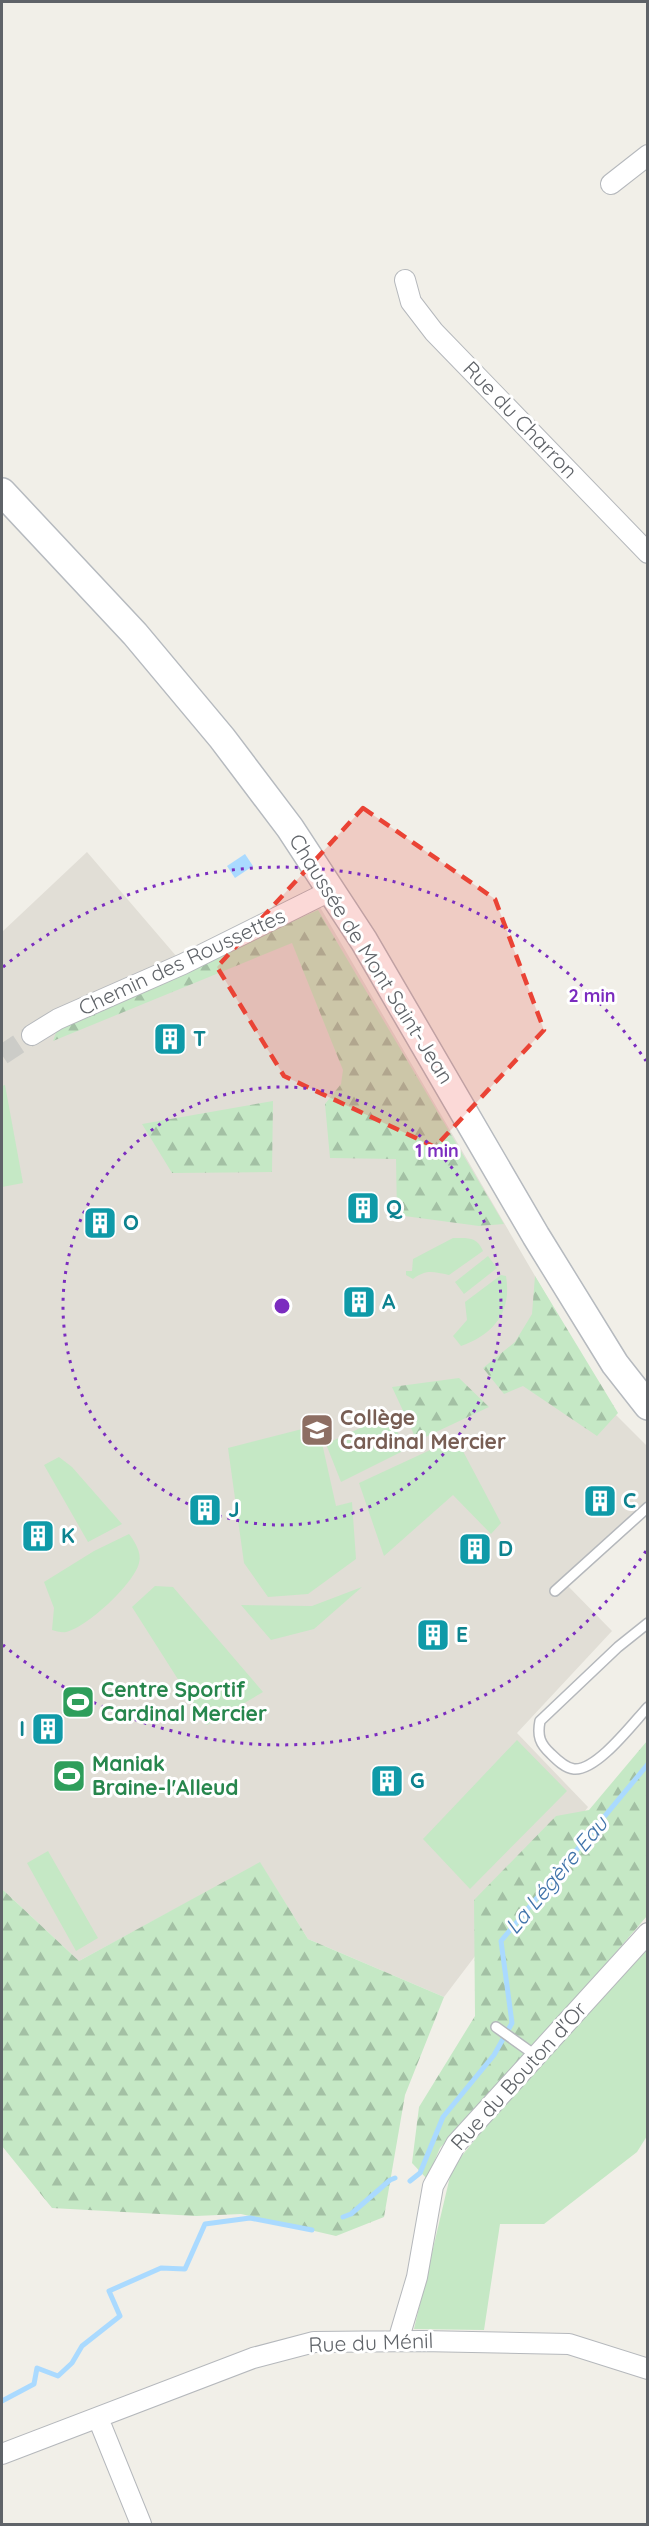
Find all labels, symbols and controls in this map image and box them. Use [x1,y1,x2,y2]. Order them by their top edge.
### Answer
street label: Rue du Charron [458,355,583,483]
street label: Chaussée de Mont Saint-Jean [284,829,460,1088]
street label: Chemin des Roussettes [74,902,289,1020]
text: 2 min [569,984,615,1007]
building icon: T [152,1021,188,1057]
place label: T [193,1025,206,1051]
text: 1 min [415,1139,459,1162]
building icon: Q [345,1190,381,1226]
place label: Q [386,1194,403,1220]
building icon: O [82,1205,118,1241]
place label: O [123,1209,139,1235]
building icon: A [341,1284,377,1320]
place label: A [382,1288,396,1314]
centre of rings [272,1296,292,1316]
place label: Collège Cardinal Mercier [340,1404,506,1454]
school or university icon: Collège Cardinal Mercier [299,1412,335,1448]
building icon: C [582,1483,618,1519]
place label: C [623,1487,636,1513]
building icon: J [187,1492,223,1528]
place label: J [228,1496,240,1522]
building icon: K [20,1518,56,1554]
place label: K [61,1522,75,1548]
building icon: D [457,1531,493,1567]
place label: D [498,1535,513,1561]
building icon: E [415,1617,451,1653]
place label: E [456,1621,468,1647]
place label: Centre Sportif Cardinal Mercier [101,1676,267,1726]
sports icon: Centre Sportif Cardinal Mercier [60,1684,96,1720]
building icon: I [30,1711,66,1747]
place label: I [19,1715,25,1741]
place label: Maniak Braine-l'Alleud [92,1750,239,1800]
sports icon: Maniak Braine-l'Alleud [51,1758,87,1794]
building icon: G [369,1763,405,1799]
place label: G [410,1767,425,1793]
water label: La Légère Eau [499,1809,614,1940]
street label: Rue du Bouton d'Or [445,1996,592,2155]
street label: Rue du Ménil [308,2327,434,2357]

